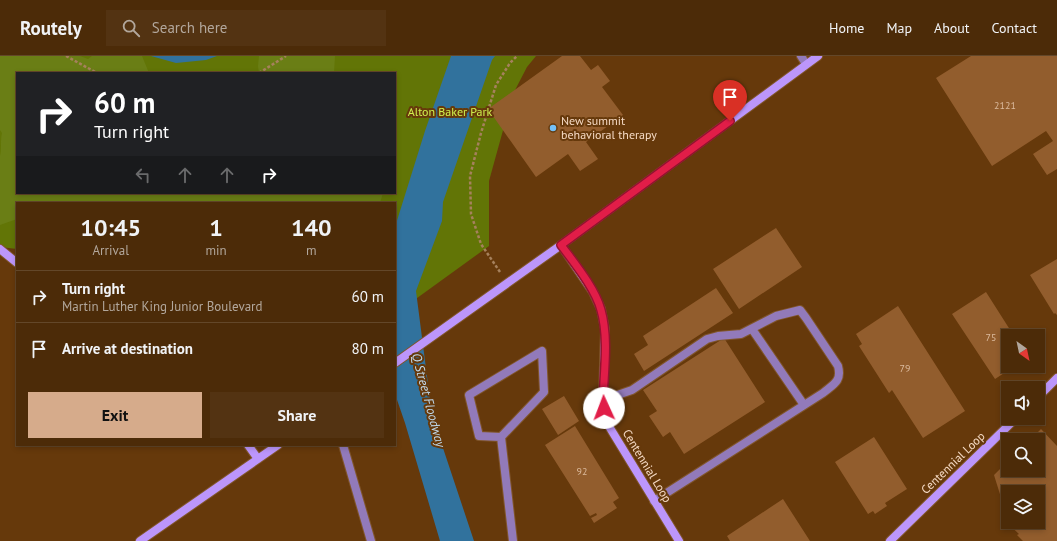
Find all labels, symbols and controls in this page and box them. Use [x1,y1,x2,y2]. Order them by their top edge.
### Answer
search box [106,10,386,46]
text: Routely [20,16,82,40]
icon: search [120,17,142,39]
text: Search here [152,18,227,37]
text: Home [829,19,864,37]
text: Map [886,19,912,37]
text: About [934,19,970,37]
text: Contact [992,19,1037,37]
pin [713,80,747,121]
text: 60 m [94,84,155,121]
icon: arrive [719,86,741,108]
icon: right [28,88,80,140]
house number: 2121 [994,99,1016,112]
park label: Alton Baker Park [408,104,493,119]
place label: New summit behavioral therapy [561,113,657,142]
text: Turn right [94,120,169,143]
marker: New summit behavioral therapy [548,123,558,133]
icon: left [132,164,154,186]
icon: ahead [174,164,196,186]
icon: ahead [216,164,238,186]
icon: right [258,164,280,186]
text: 10:45 [80,212,141,243]
text: 1 [209,212,223,243]
text: 140 [291,212,332,243]
text: Arrival [93,242,129,259]
text: min [205,242,227,259]
text: m [306,242,317,259]
text: Turn right [62,279,125,298]
icon: right [28,286,50,308]
text: 60 m [351,287,384,306]
text: Martin Luther King Junior Boulevard [62,298,263,315]
north arrow [1001,329,1045,373]
map controls [1001,329,1045,529]
house number: 75 [986,331,996,344]
icon: arrive [28,338,50,360]
text: Arrive at destination [62,339,193,358]
text: 80 m [351,339,384,358]
water label: Q Street Floodway [408,351,450,450]
house number: 79 [900,362,910,375]
button: sound [1001,381,1045,425]
position arrow [583,387,625,429]
button: Exit [28,392,202,438]
button: Share [210,392,384,438]
street label: Centennial Loop [620,426,675,505]
street label: Centennial Loop [918,428,988,497]
button: search [1001,433,1045,477]
house number: 92 [577,465,587,478]
button: layers [1001,485,1045,529]

